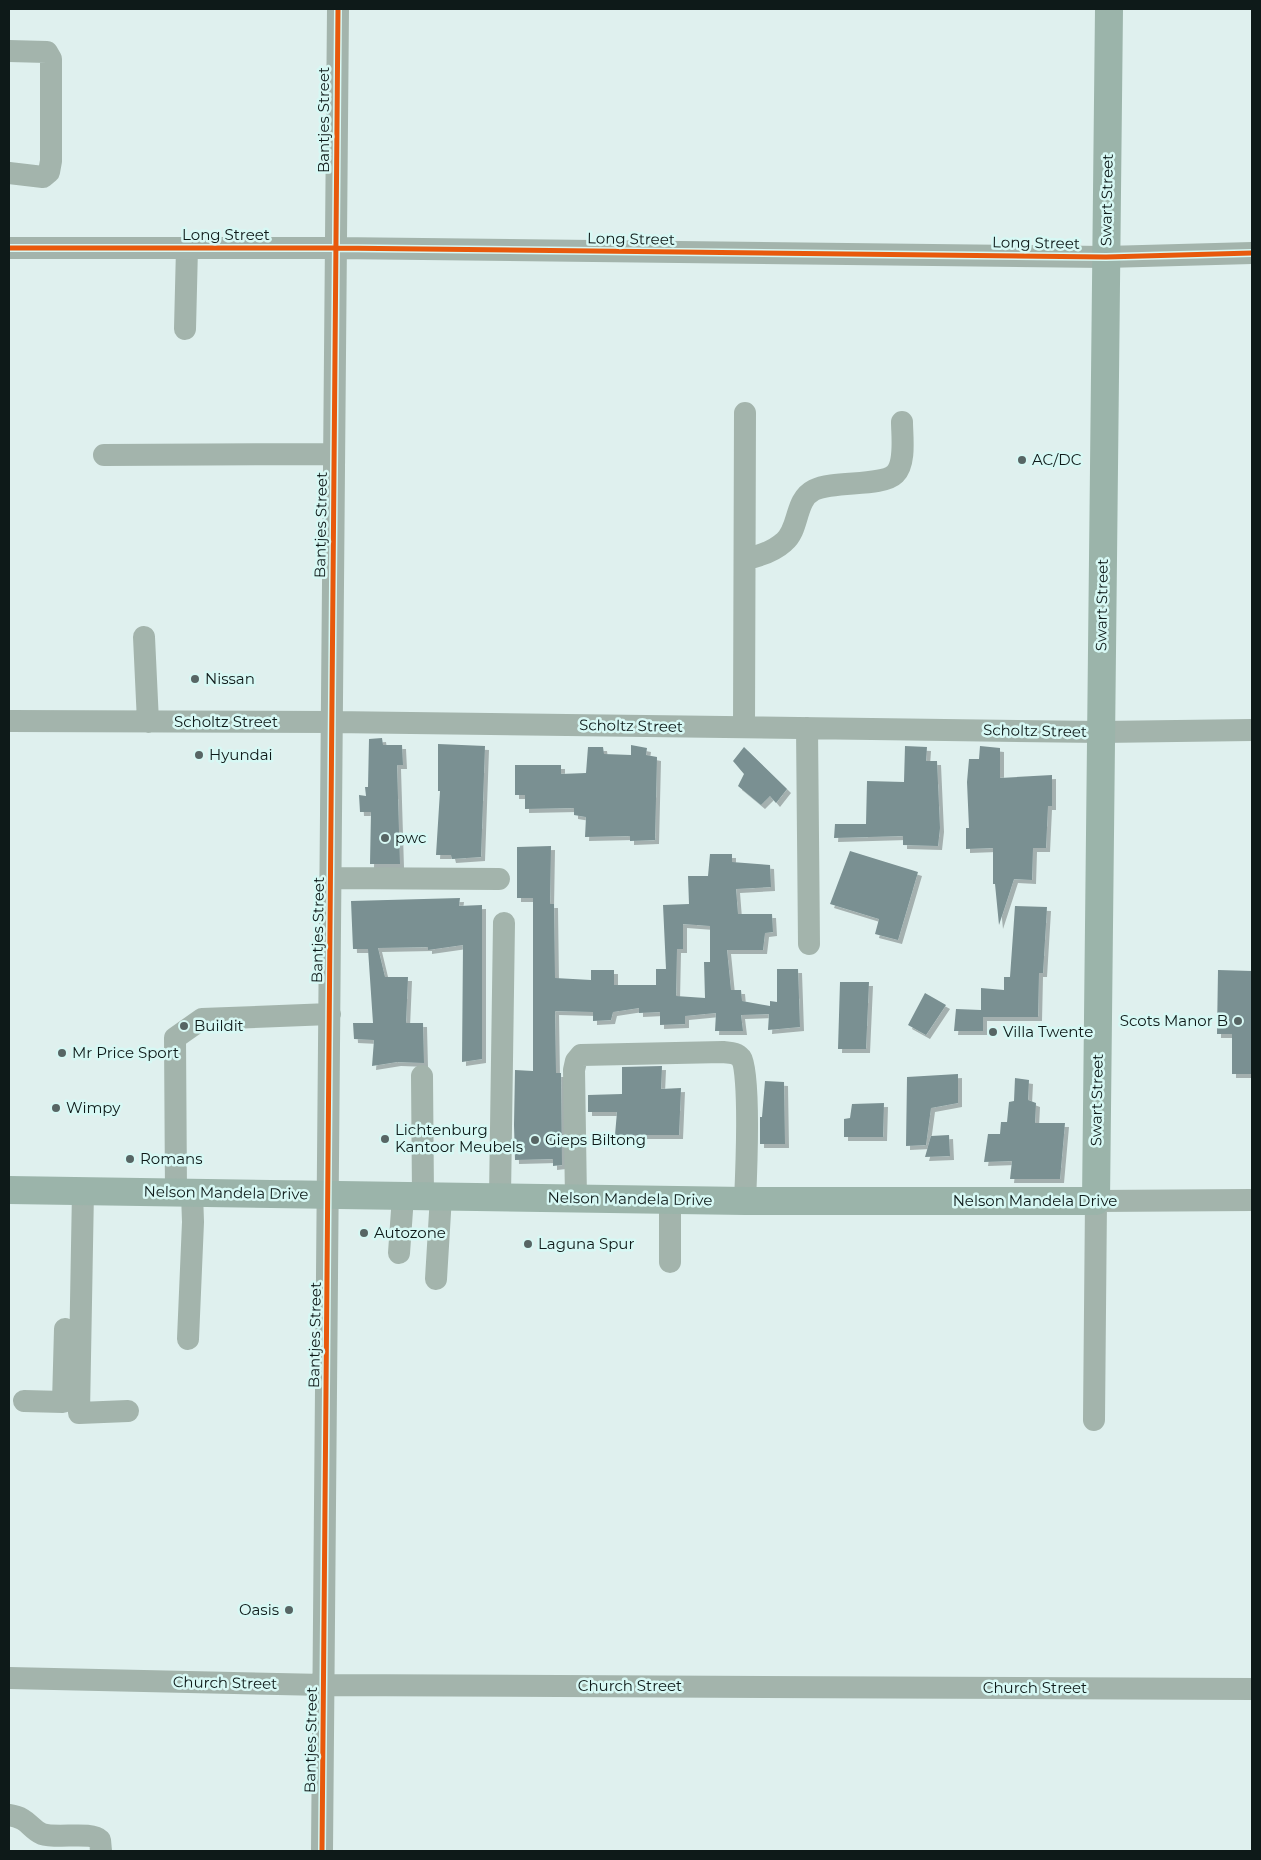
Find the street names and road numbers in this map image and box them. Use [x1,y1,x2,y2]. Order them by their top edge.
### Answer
street label: Bantjes Street [314,67,333,173]
street label: Swart Street [1096,154,1117,246]
street label: Long Street [182,225,270,244]
street label: Long Street [587,228,675,249]
street label: Long Street [992,232,1080,253]
street label: Bantjes Street [310,472,331,578]
street label: Swart Street [1091,559,1112,651]
street label: Scholtz Street [174,712,278,731]
street label: Scholtz Street [579,715,683,736]
street label: Scholtz Street [983,720,1087,741]
street label: Bantjes Street [307,877,328,983]
street label: Swart Street [1086,1054,1107,1146]
street label: Nelson Mandela Drive [143,1182,309,1203]
street label: Nelson Mandela Drive [547,1188,713,1209]
street label: Nelson Mandela Drive [953,1191,1117,1210]
street label: Bantjes Street [304,1282,325,1388]
street label: Church Street [173,1672,277,1693]
street label: Church Street [578,1676,682,1695]
street label: Church Street [983,1678,1087,1697]
street label: Bantjes Street [300,1687,321,1793]

